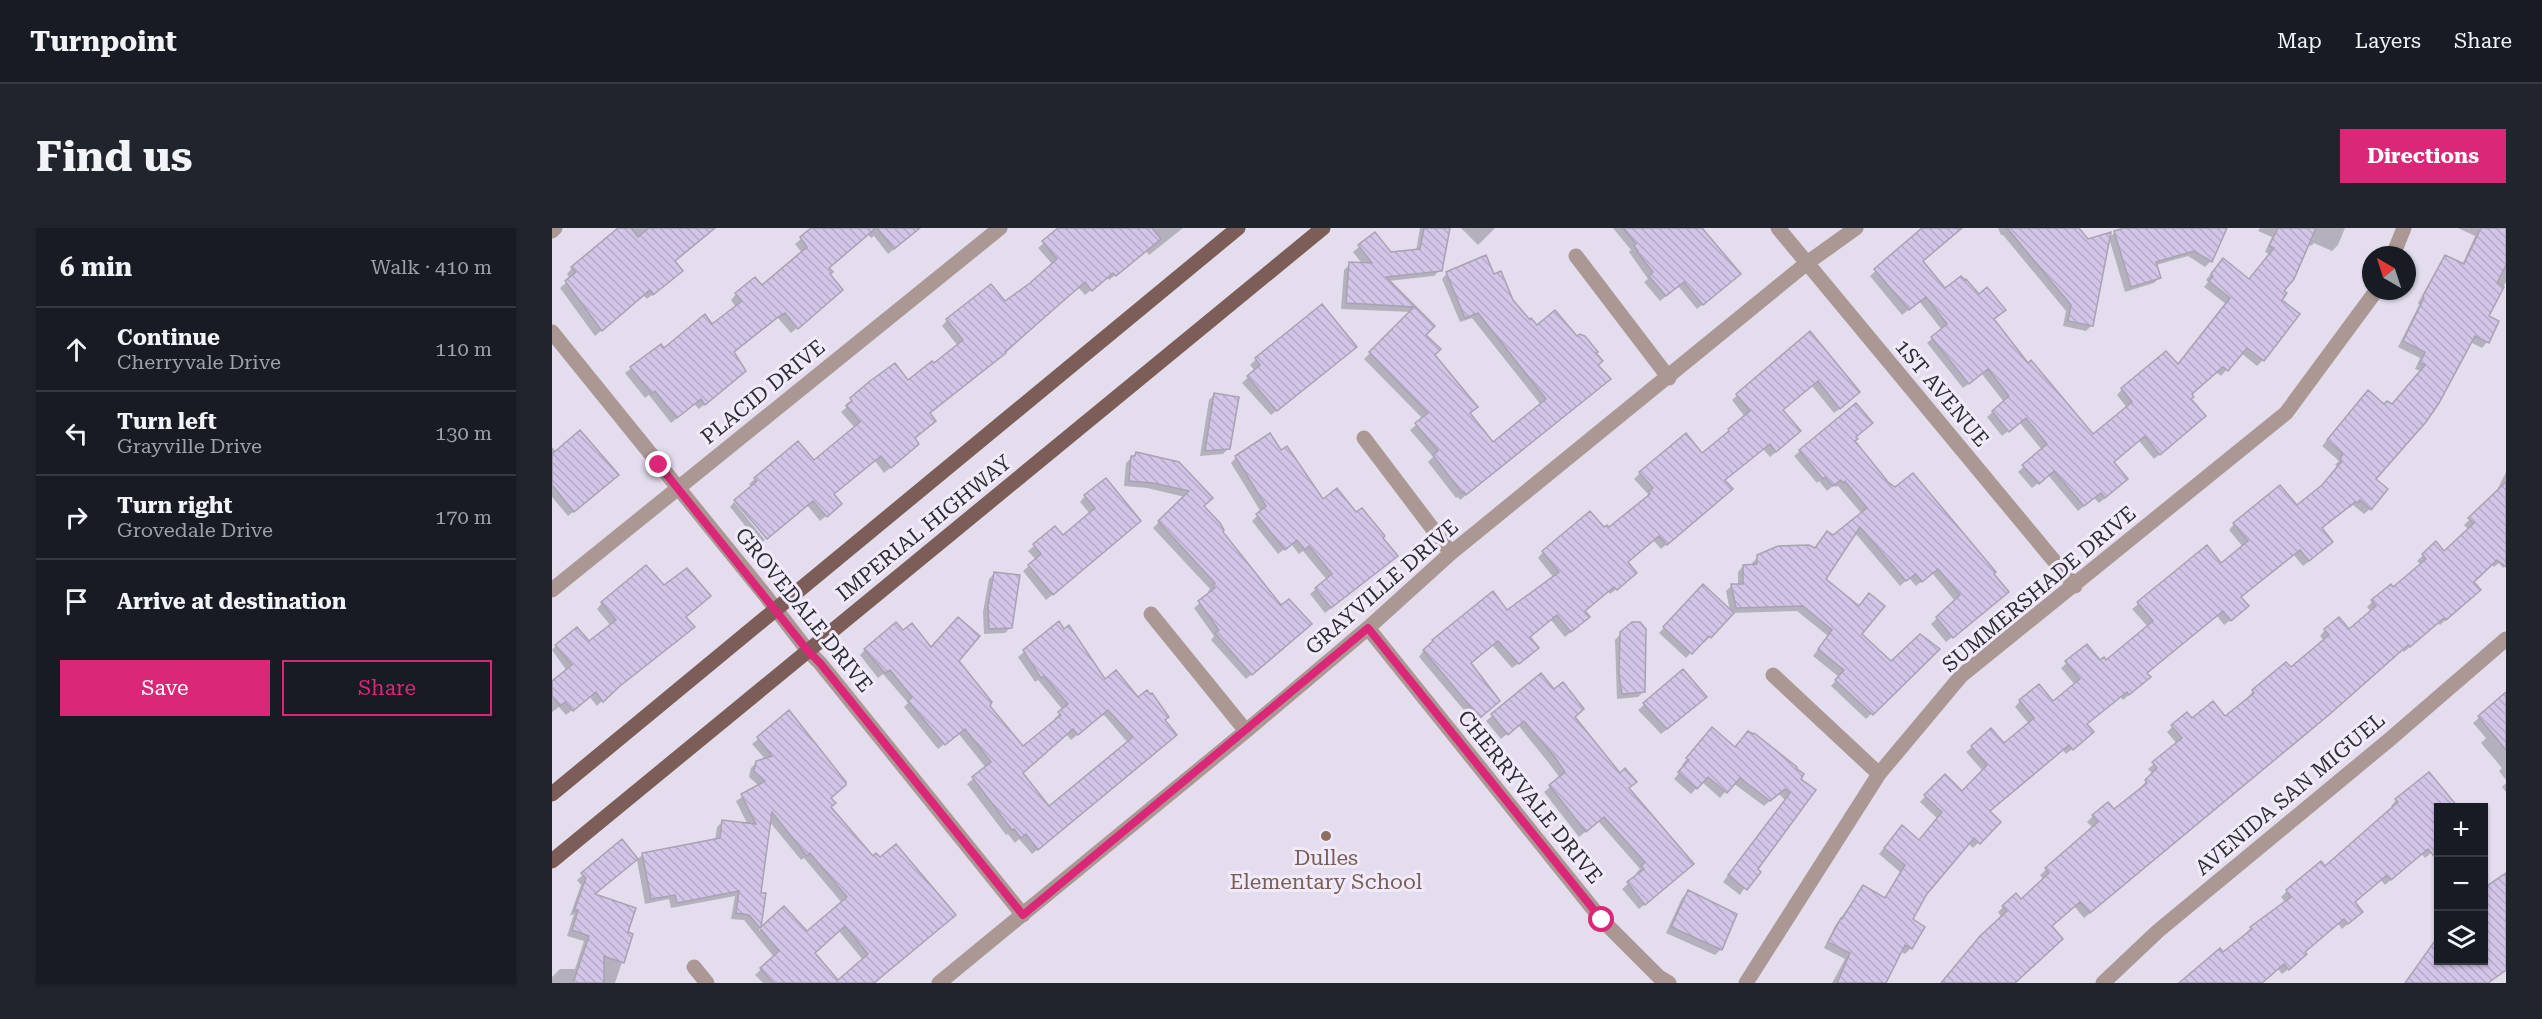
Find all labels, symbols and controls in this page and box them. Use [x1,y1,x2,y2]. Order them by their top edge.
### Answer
text: Turnpoint [30,25,177,58]
text: Map [2277,29,2322,53]
text: Layers [2355,29,2421,53]
text: Share [2454,29,2512,53]
button: Directions [2340,129,2506,183]
text: Find us [36,132,193,181]
north arrow [2362,246,2416,300]
text: 6 min [60,252,132,282]
text: Walk · 410 m [371,255,492,279]
text: Continue [117,325,220,350]
icon: ahead [60,333,93,366]
street label: 1ST AVENUE [1890,334,1994,452]
street label: PLACID DRIVE [696,335,830,449]
text: 110 m [435,337,492,361]
text: Cherryvale Drive [117,350,281,374]
text: Turn left [117,409,217,434]
icon: left [60,417,93,450]
text: 130 m [435,421,492,445]
text: Grayville Drive [117,434,262,458]
street label: IMPERIAL HIGHWAY [832,450,1017,606]
route end [645,451,671,477]
text: Turn right [117,493,232,518]
icon: right [60,501,93,534]
street label: SUMMERSHADE DRIVE [1937,501,2141,677]
text: 170 m [435,505,492,529]
street label: GRAYVILLE DRIVE [1301,514,1463,660]
text: Grovedale Drive [117,518,273,542]
street label: GROVEDALE DRIVE [730,523,878,697]
icon: arrive [60,585,93,618]
text: Arrive at destination [117,589,346,614]
button: Save [60,660,270,716]
button: Share [282,660,492,716]
street label: CHERRYVALE DRIVE [1453,706,1607,888]
street label: AVENIDA SAN MIGUEL [2191,708,2389,880]
map controls [2434,803,2488,965]
button: + [2434,803,2488,857]
marker: Dulles Elementary School [1319,829,1333,843]
place label: Dulles Elementary School [1230,846,1423,894]
button: − [2434,857,2488,911]
route start [1588,906,1614,932]
button: layers [2434,911,2488,965]

